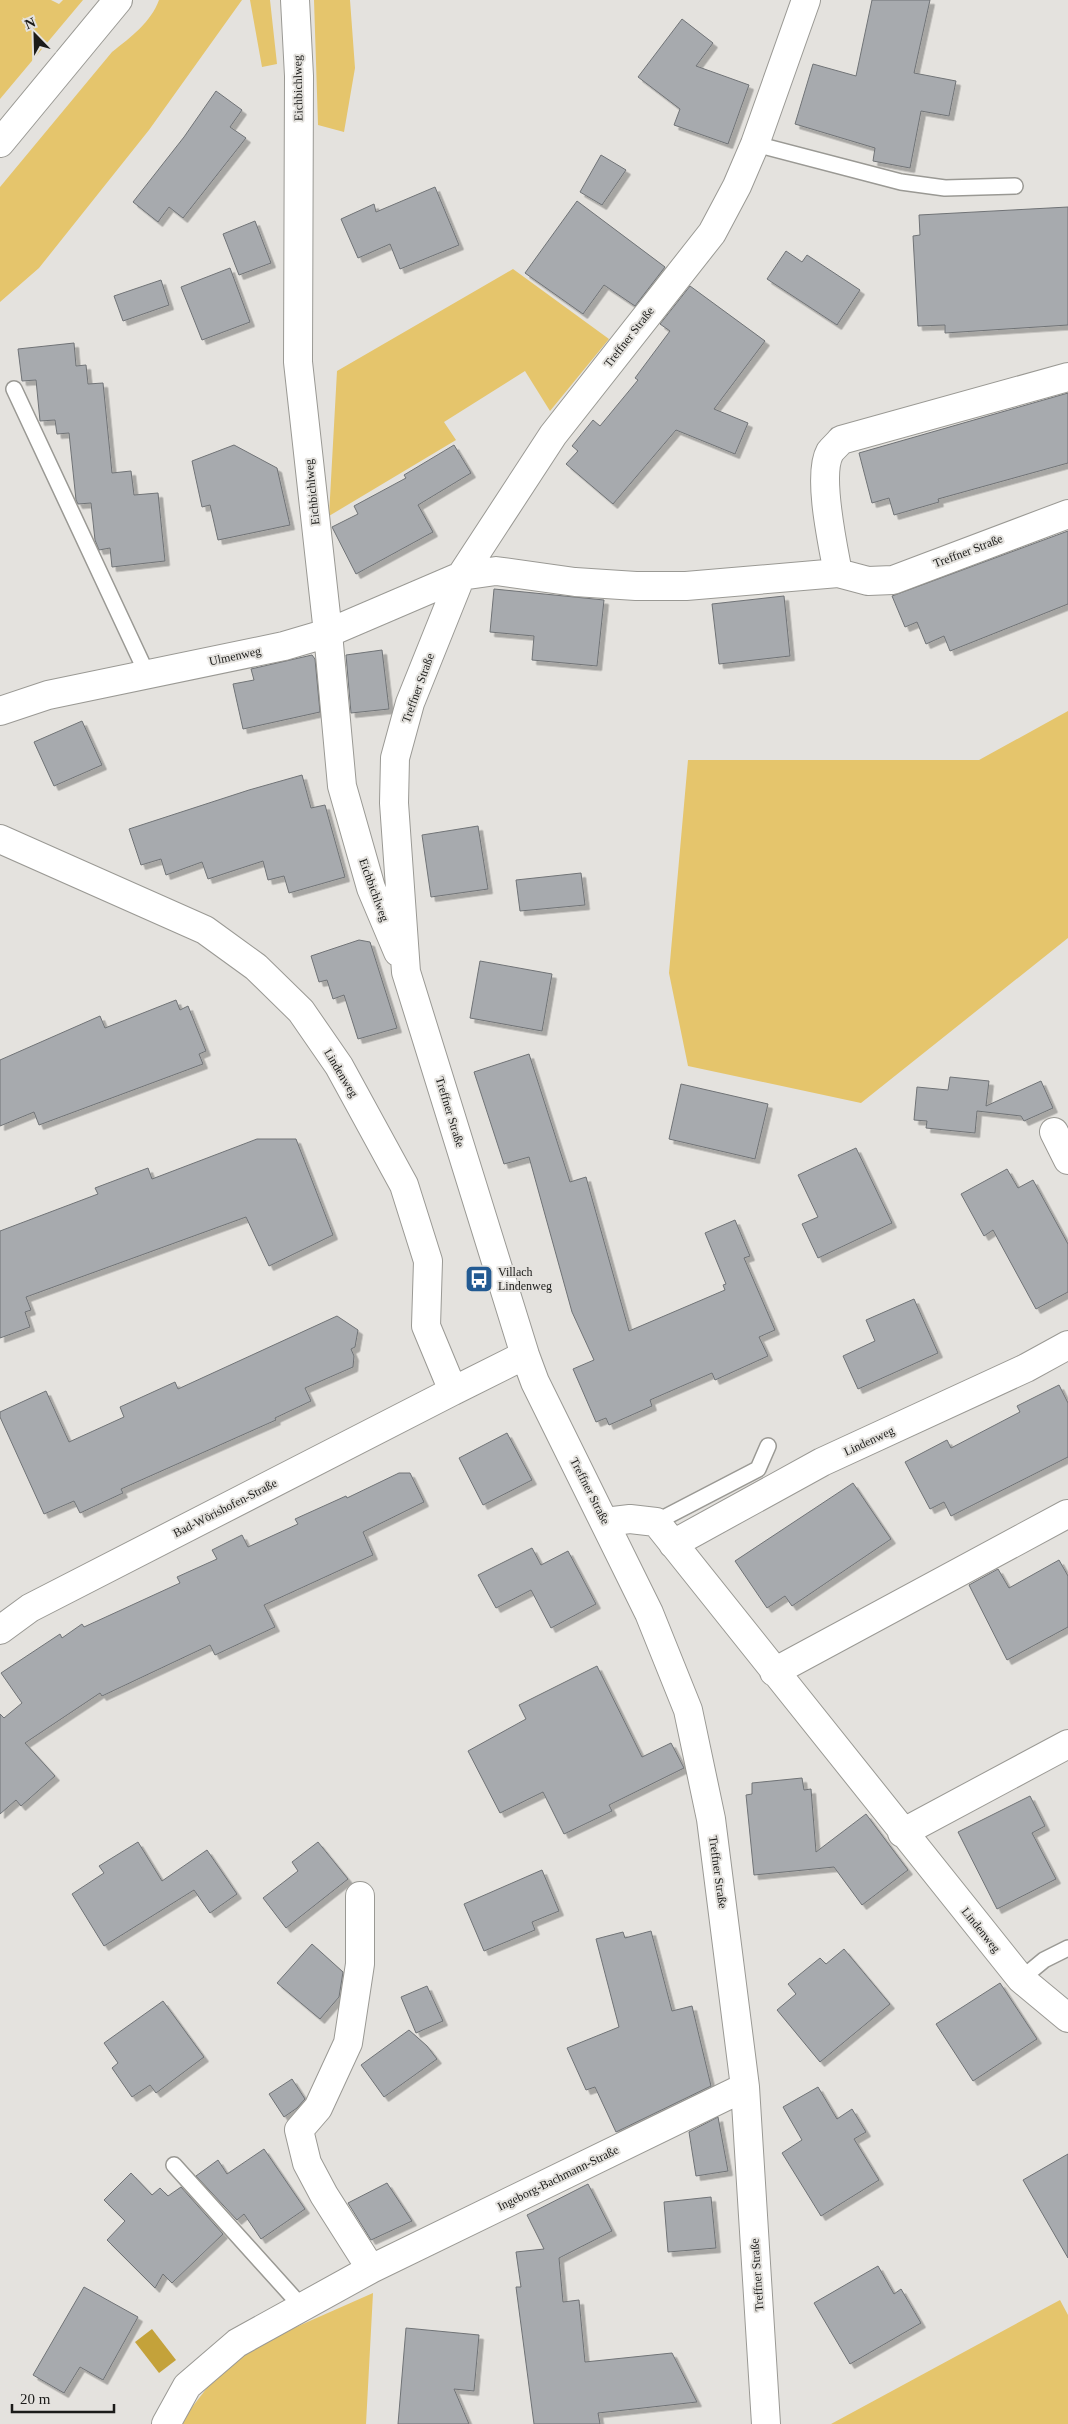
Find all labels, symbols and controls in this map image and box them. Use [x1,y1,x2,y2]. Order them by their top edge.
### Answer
north arrow [10,10,60,60]
text: N [23,15,38,32]
street label: Eichbichlweg [290,55,306,121]
street label: Treffner Straße [601,304,657,370]
street label: Eichbichlweg [302,458,322,526]
street label: Treffner Straße [931,531,1005,571]
street label: Ulmenweg [208,644,262,668]
street label: Treffner Straße [399,651,437,725]
street label: Eichbichlweg [356,857,392,923]
street label: Lindenweg [321,1046,361,1100]
street label: Treffner Straße [433,1075,467,1149]
bus stop icon: Villach Lindenweg [464,1264,494,1294]
place label: Villach Lindenweg [498,1265,552,1293]
street label: Lindenweg [842,1423,896,1459]
street label: Treffner Straße [567,1455,613,1527]
street label: Bad-Wörishofen-Straße [171,1476,279,1540]
street label: Treffner Straße [706,1835,730,1909]
street label: Lindenweg [959,1905,1003,1955]
street label: Ingeborg-Bachmann-Straße [495,2143,621,2213]
street label: Treffner Straße [747,2238,767,2312]
scale bar [12,2382,115,2414]
text: 20 m [20,2391,51,2407]

